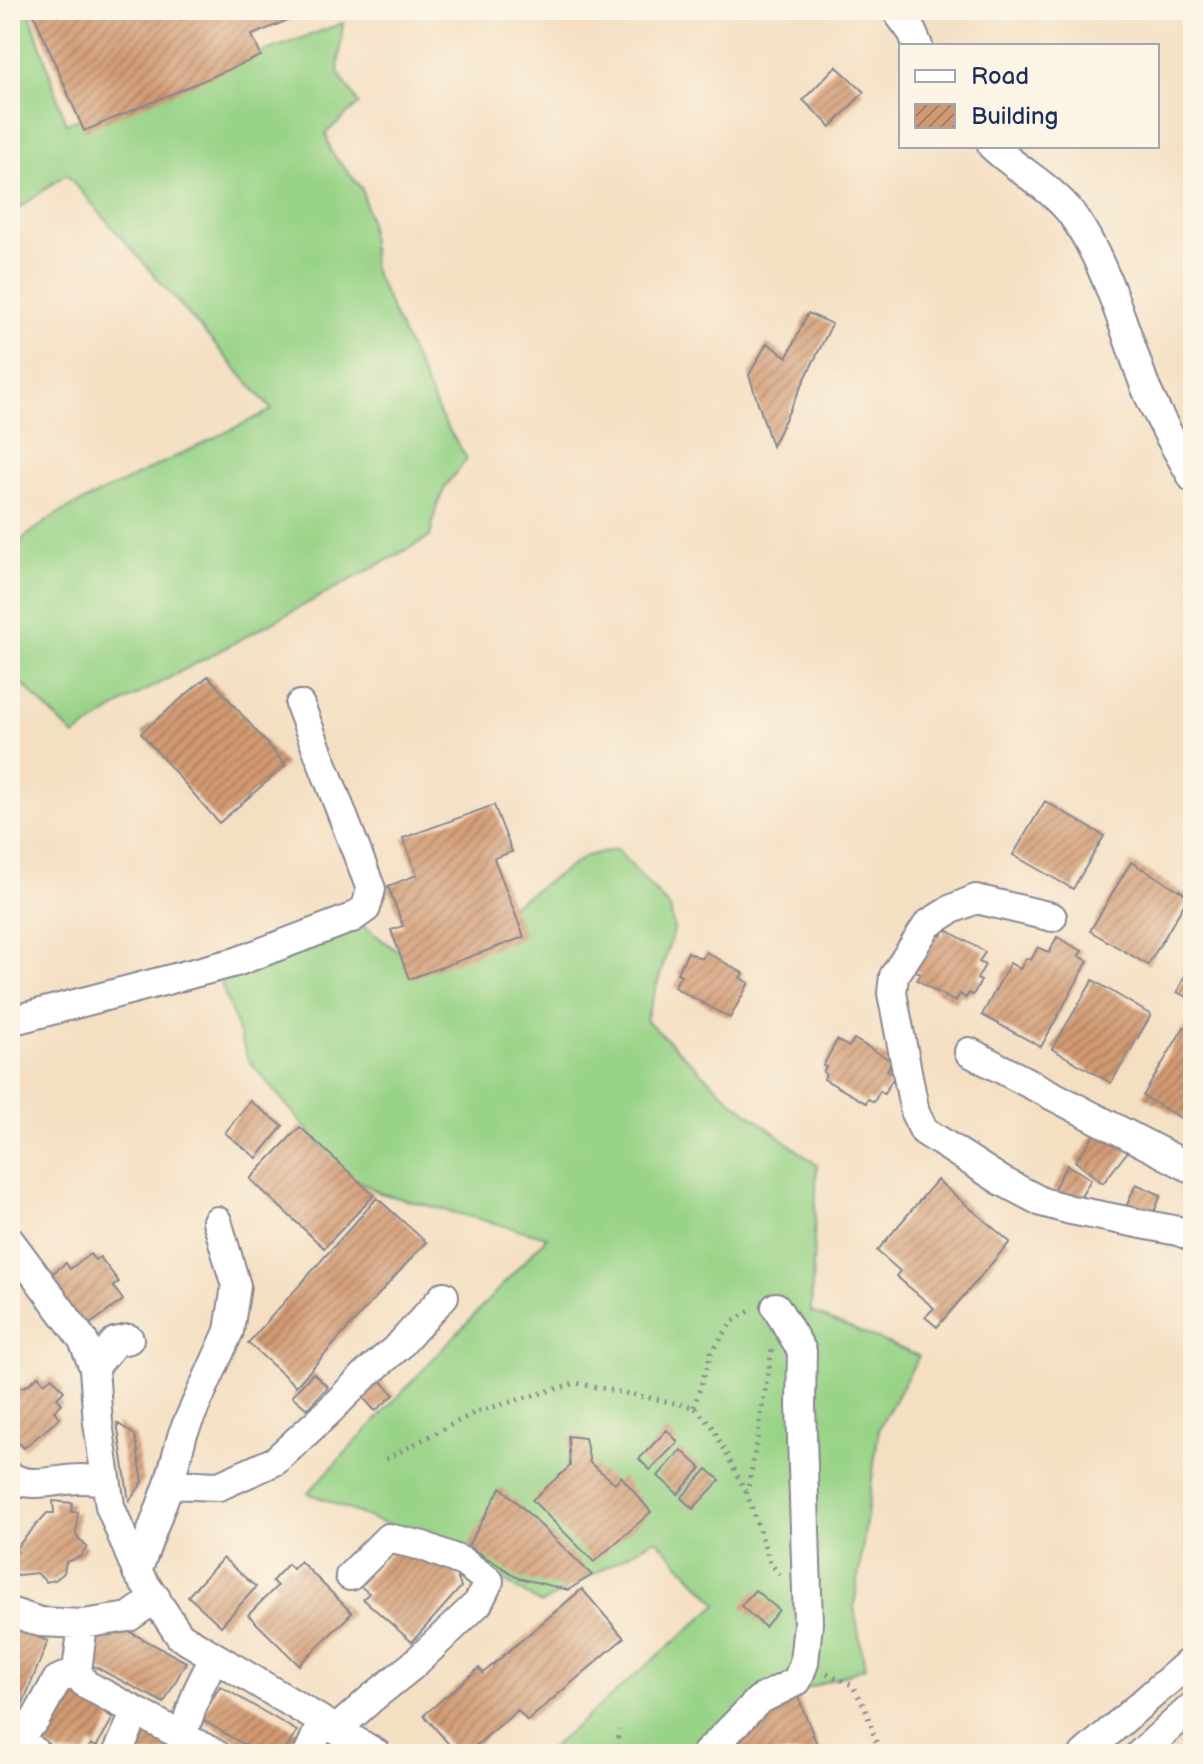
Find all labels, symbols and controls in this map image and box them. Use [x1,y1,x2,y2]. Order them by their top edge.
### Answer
legend [899,44,1159,148]
text: Road [971,62,1029,91]
text: Building [971,102,1058,131]

